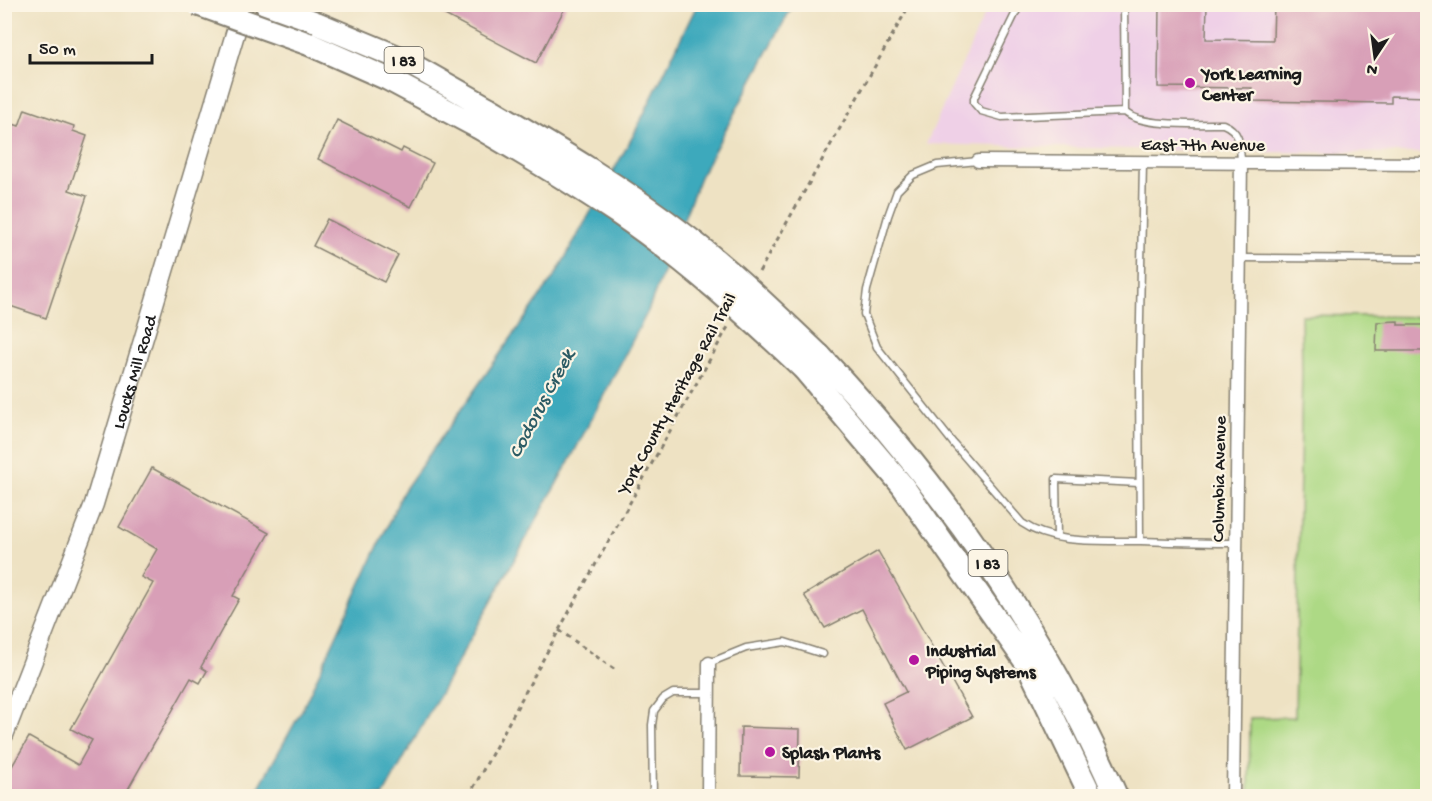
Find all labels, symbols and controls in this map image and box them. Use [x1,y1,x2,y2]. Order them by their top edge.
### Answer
scale bar [30,27,152,65]
north arrow [1345,27,1405,87]
text: 50 m [39,40,76,61]
road number: I 83 [384,47,424,73]
text: N [1365,58,1380,79]
place label: York Learning Center [1200,65,1302,107]
marker: York Learning Center [1183,76,1197,90]
street label: East 7th Avenue [1141,136,1266,157]
street label: York County Heritage Rail Trail [613,290,742,500]
street label: Loucks Mill Road [109,312,163,432]
water label: Codorus Creek [505,345,582,463]
street label: Columbia Avenue [1209,415,1232,542]
road number: I 83 [968,550,1008,576]
place label: Industrial Piping Systems [925,642,1037,684]
marker: Industrial Piping Systems [907,653,921,667]
place label: Splash Plants [782,744,882,765]
marker: Splash Plants [763,745,777,759]

